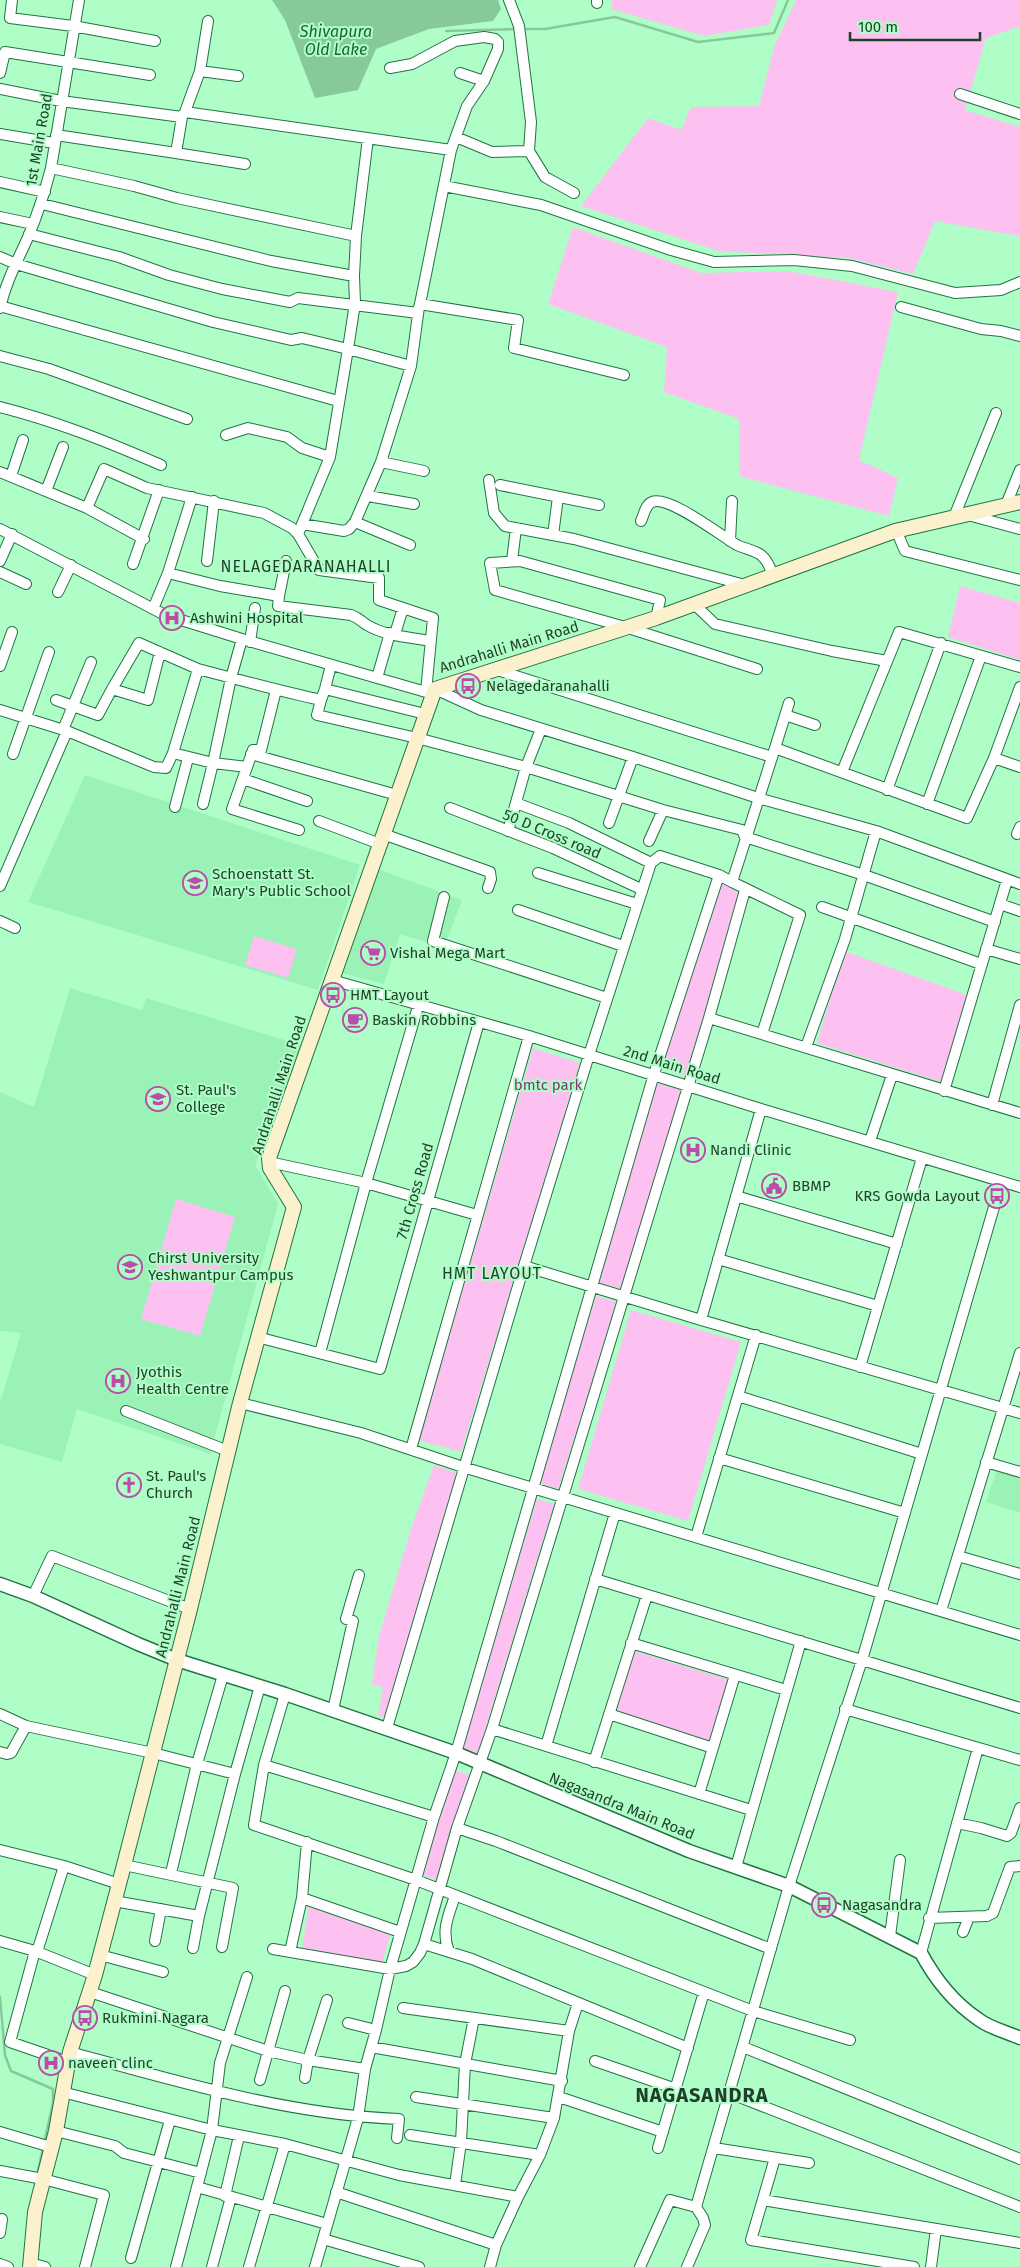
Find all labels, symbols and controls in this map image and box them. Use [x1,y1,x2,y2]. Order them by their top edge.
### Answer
scale bar [850,10,980,42]
text: 100 m [858,18,898,36]
water label: Shivapura Old Lake [299,22,372,59]
street label: 1st Main Road [22,92,56,188]
district label: NELAGEDARANAHALLI [220,557,392,576]
hospital icon: Ashwini Hospital [159,605,185,631]
place label: Ashwini Hospital [190,609,304,627]
street label: Andrahalli Main Road [437,617,581,677]
bus stop icon: Nelagedaranahalli [455,673,481,699]
place label: Nelagedaranahalli [486,677,610,695]
street label: 50 D Cross road [500,805,604,863]
place label: Schoenstatt St. Mary's Public School [212,865,351,900]
school or university icon: Schoenstatt St. Mary's Public School [182,870,208,896]
supermarket icon: Vishal Mega Mart [360,940,386,966]
place label: Vishal Mega Mart [390,944,506,962]
bus stop icon: HMT Layout [320,982,346,1008]
place label: HMT Layout [350,986,429,1004]
cafe icon: Baskin Robbins [342,1007,368,1033]
place label: Baskin Robbins [372,1011,476,1029]
street label: Andrahalli Main Road [248,1013,310,1157]
street label: 2nd Main Road [621,1042,723,1088]
park label: bmtc park [514,1076,583,1094]
place label: St. Paul's College [176,1081,236,1116]
school or university icon: St. Paul's College [145,1086,171,1112]
hospital icon: Nandi Clinic [680,1137,706,1163]
street label: 7th Cross Road [393,1141,437,1241]
place label: Nandi Clinic [710,1141,791,1159]
public building icon: BBMP [761,1173,787,1199]
place label: BBMP [792,1177,831,1195]
bus stop icon: KRS Gowda Layout [984,1183,1010,1209]
place label: KRS Gowda Layout [854,1187,981,1205]
place label: Chirst University Yeshwantpur Campus [148,1249,294,1284]
school or university icon: Chirst University Yeshwantpur Campus [117,1254,143,1280]
district label: HMT LAYOUT [442,1264,542,1283]
place label: Jyothis Health Centre [136,1363,229,1398]
hospital icon: Jyothis Health Centre [105,1368,131,1394]
place label: St. Paul's Church [146,1467,206,1502]
church icon: St. Paul's Church [116,1472,142,1498]
street label: Andrahalli Main Road [152,1514,204,1660]
street label: Nagasandra Main Road [547,1769,697,1843]
bus stop icon: Nagasandra [811,1892,837,1918]
place label: Nagasandra [842,1896,922,1914]
bus stop icon: Rukmini Nagara [72,2005,98,2031]
place label: Rukmini Nagara [102,2009,209,2027]
hospital icon: naveen clinc [38,2050,64,2076]
place label: naveen clinc [68,2054,153,2072]
district label: NAGASANDRA [635,2083,769,2107]

